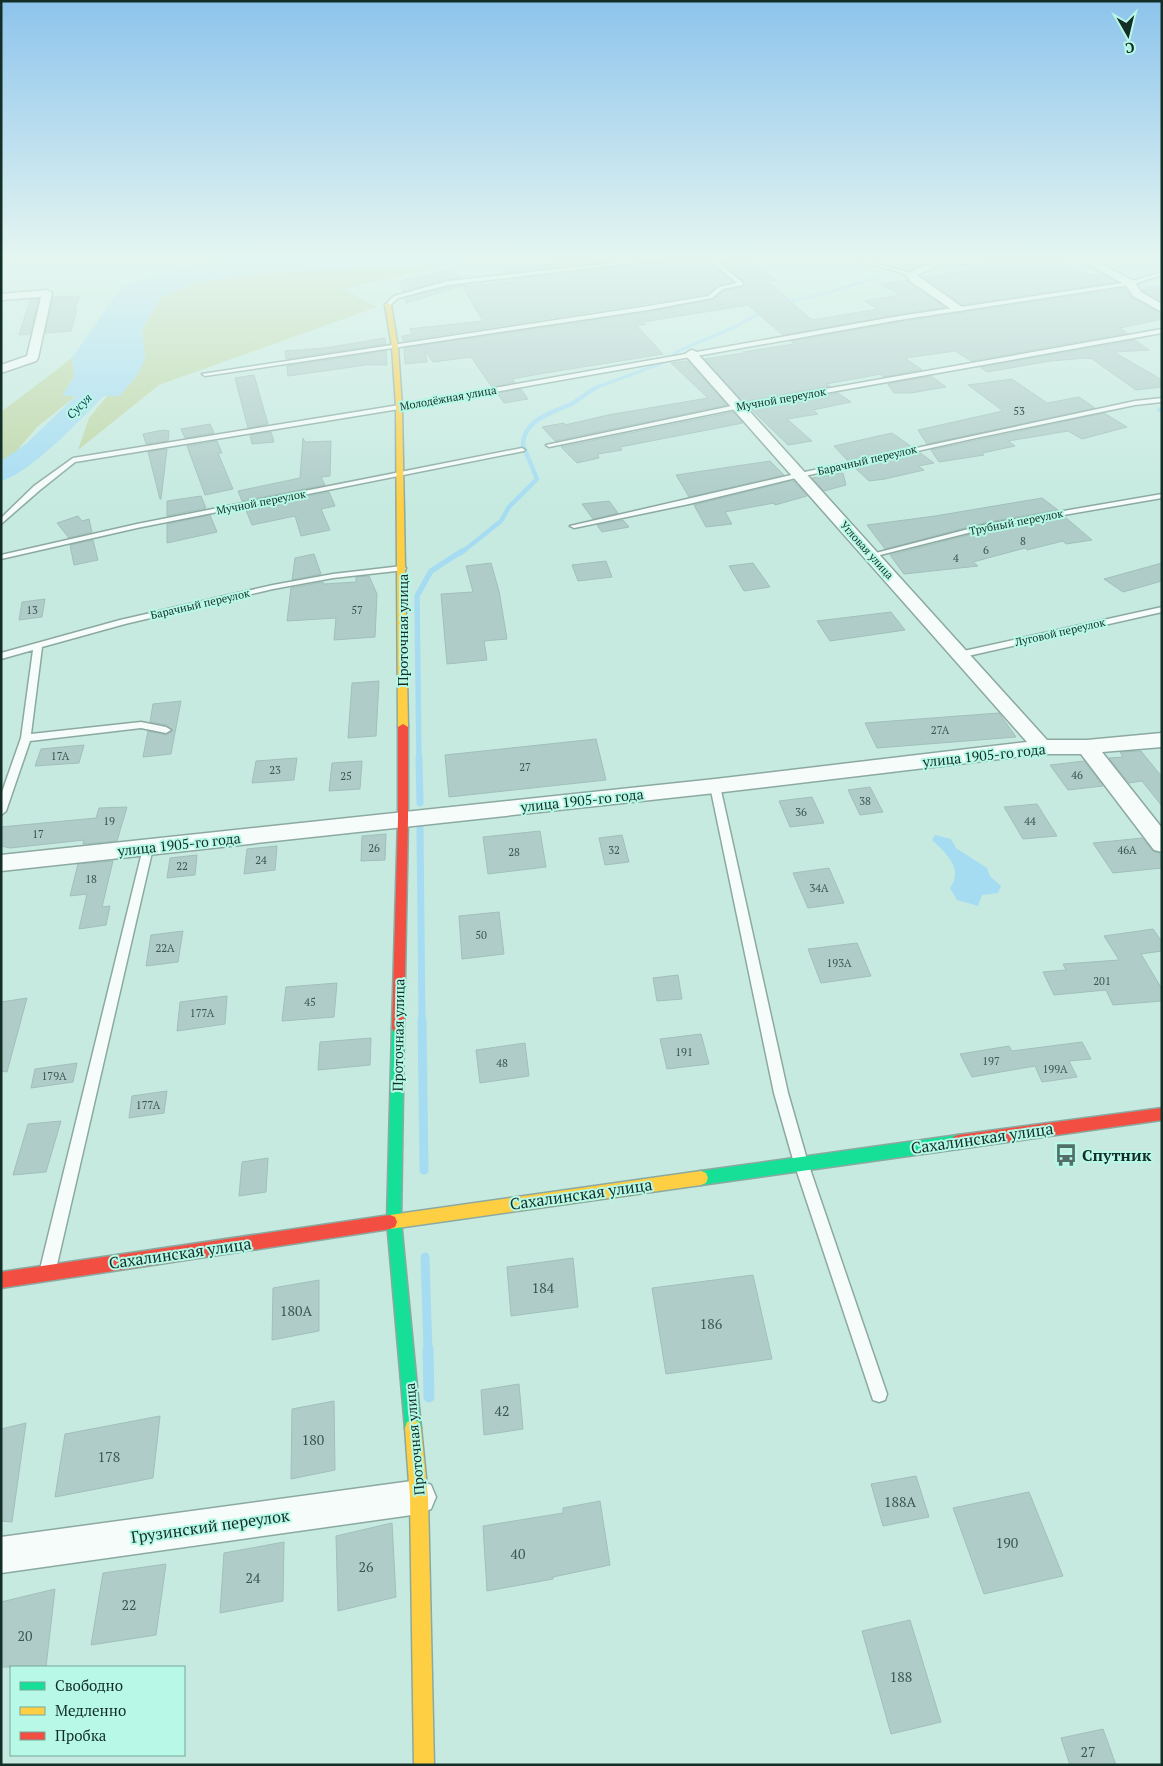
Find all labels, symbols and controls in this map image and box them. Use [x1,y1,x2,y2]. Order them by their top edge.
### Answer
north arrow [1103,10,1153,60]
text: С [1124,38,1136,58]
street label: Молодёжная улица [399,383,498,413]
street label: Мучной переулок [735,384,827,414]
water label: Сусуя [63,390,95,422]
house number: 53 [1013,404,1025,418]
street label: Барачный переулок [816,442,918,478]
street label: Мучной переулок [215,486,307,518]
street label: Трубный переулок [968,506,1064,538]
street label: Угловая улица [837,518,897,582]
house number: 8 [1020,534,1026,548]
house number: 6 [983,543,989,557]
house number: 4 [953,551,959,565]
street label: Проточная улица [393,574,412,686]
street label: Барачный переулок [149,586,251,622]
house number: 13 [26,603,38,617]
house number: 57 [351,603,363,617]
street label: Луговой переулок [1013,615,1106,649]
house number: 27А [931,723,950,737]
street label: улица 1905-го года [921,739,1046,771]
house number: 17А [51,749,70,763]
house number: 27 [519,760,531,774]
house number: 23 [269,763,281,777]
house number: 46 [1071,768,1083,782]
house number: 25 [340,769,352,783]
street label: улица 1905-го года [519,784,644,816]
house number: 38 [859,794,871,808]
house number: 36 [795,805,807,819]
house number: 19 [103,814,115,828]
house number: 44 [1024,814,1036,828]
house number: 17 [32,827,44,841]
street label: улица 1905-го года [116,828,241,860]
house number: 26 [368,841,380,855]
house number: 32 [608,843,620,857]
house number: 46А [1117,843,1137,857]
house number: 28 [508,845,520,859]
house number: 24 [255,853,267,867]
house number: 22 [176,859,188,873]
house number: 18 [85,872,97,886]
house number: 34А [809,881,829,895]
house number: 50 [475,928,487,942]
house number: 22А [155,941,175,955]
house number: 193А [826,956,852,970]
house number: 201 [1093,974,1111,988]
street label: Проточная улица [388,978,408,1092]
house number: 45 [304,995,316,1009]
house number: 177А [190,1006,215,1020]
house number: 191 [675,1045,693,1059]
house number: 197 [982,1054,1000,1068]
house number: 48 [496,1056,508,1070]
house number: 199А [1042,1062,1068,1076]
house number: 179А [41,1069,67,1083]
house number: 177А [136,1098,161,1112]
street label: Сахалинская улица [909,1117,1055,1159]
bus stop icon: Спутник [1053,1142,1079,1168]
place label: Спутник [1082,1144,1152,1166]
street label: Сахалинская улица [508,1173,654,1215]
street label: Сахалинская улица [107,1232,253,1274]
house number: 184 [532,1278,555,1297]
house number: 180А [280,1301,312,1320]
house number: 186 [700,1314,723,1333]
street label: Проточная улица [400,1382,428,1496]
house number: 42 [495,1401,509,1420]
house number: 180 [302,1430,324,1449]
house number: 178 [98,1447,120,1466]
house number: 188А [884,1492,916,1511]
street label: Грузинский переулок [129,1504,291,1548]
house number: 190 [996,1533,1018,1552]
house number: 40 [511,1544,525,1563]
house number: 26 [359,1557,374,1576]
house number: 24 [246,1568,261,1587]
house number: 22 [122,1595,136,1614]
house number: 20 [18,1626,32,1645]
legend [10,1666,185,1756]
house number: 188 [890,1667,912,1686]
text: Свободно [55,1675,123,1695]
text: Медленно [55,1700,126,1720]
text: Пробка [55,1725,107,1745]
house number: 27 [1081,1742,1095,1761]

